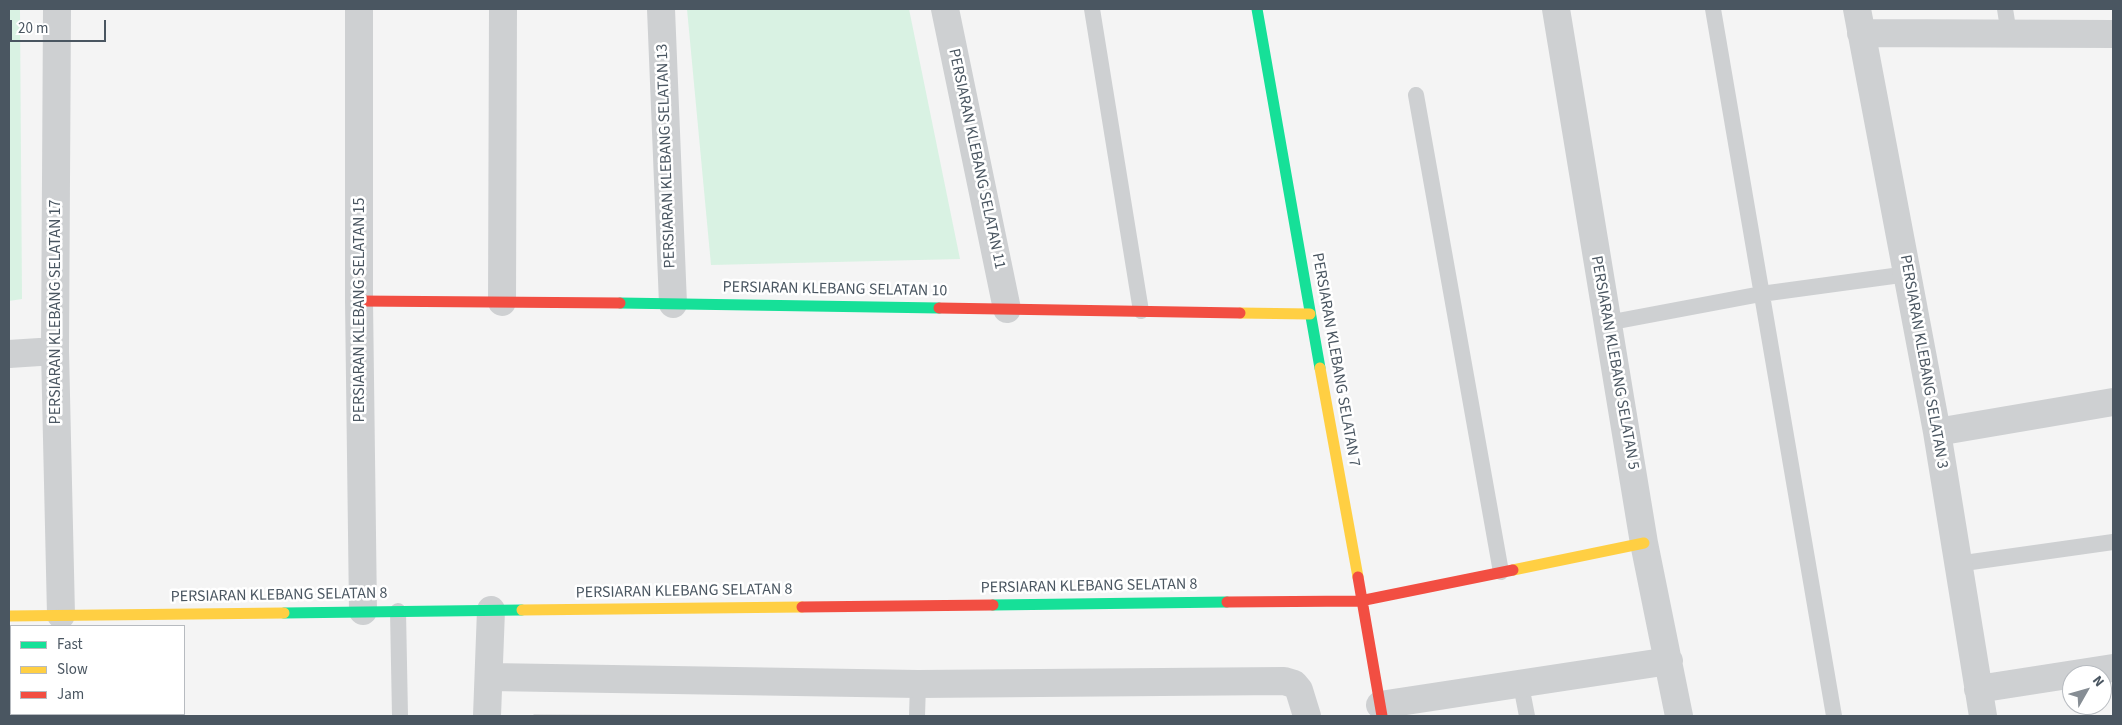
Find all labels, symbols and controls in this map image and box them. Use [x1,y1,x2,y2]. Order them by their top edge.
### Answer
scale bar [12,10,109,42]
text: 20 m [18,18,48,39]
street label: PERSIARAN KLEBANG SELATAN 13 [653,43,681,269]
street label: PERSIARAN KLEBANG SELATAN 11 [943,47,1009,271]
street label: PERSIARAN KLEBANG SELATAN 15 [350,198,370,422]
street label: PERSIARAN KLEBANG SELATAN 17 [46,200,66,424]
street label: PERSIARAN KLEBANG SELATAN 7 [1307,252,1363,468]
street label: PERSIARAN KLEBANG SELATAN 3 [1895,254,1951,470]
street label: PERSIARAN KLEBANG SELATAN 5 [1586,255,1642,471]
street label: PERSIARAN KLEBANG SELATAN 10 [722,278,948,302]
street label: PERSIARAN KLEBANG SELATAN 8 [980,576,1198,598]
street label: PERSIARAN KLEBANG SELATAN 8 [575,581,793,603]
street label: PERSIARAN KLEBANG SELATAN 8 [170,585,388,607]
legend [10,625,185,715]
text: Fast [57,634,83,655]
text: Slow [57,659,88,680]
north arrow [2062,665,2112,715]
text: N [2087,672,2109,691]
text: Jam [57,684,84,705]

